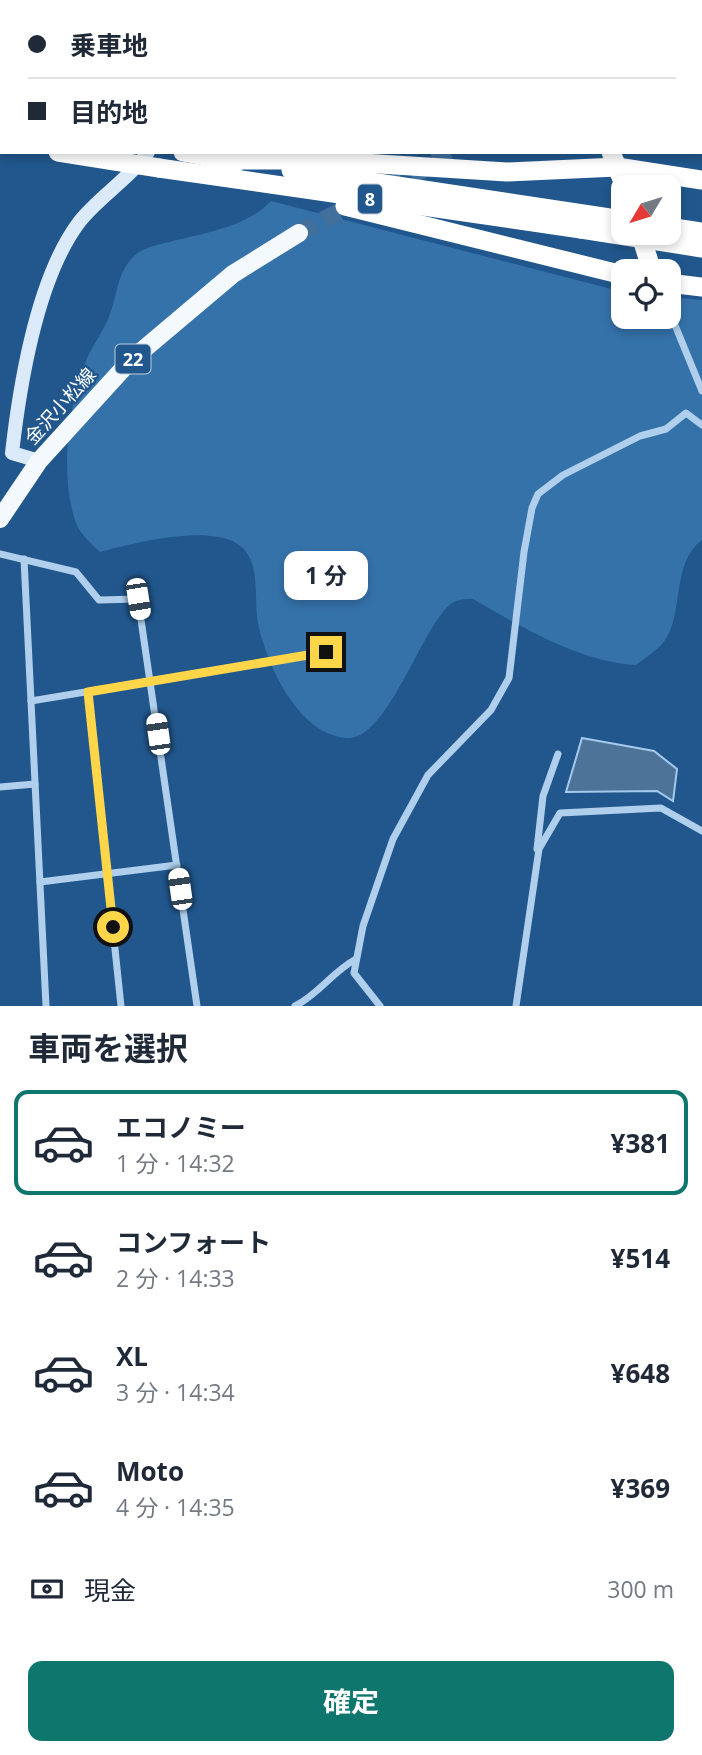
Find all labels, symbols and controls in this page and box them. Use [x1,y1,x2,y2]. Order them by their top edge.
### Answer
text: 乗車地 [70,27,148,63]
text: 目的地 [70,94,148,130]
north arrow [611,175,681,245]
map controls [611,175,681,329]
road number: 8 [358,184,382,214]
button: locate [611,259,681,329]
road number: 22 [116,344,150,374]
street label: 金沢小松線 [19,362,101,450]
callout: 1 分 [284,550,368,600]
text: 1 分 [305,559,347,591]
car [125,577,152,621]
route end [310,636,342,668]
car [145,712,172,756]
car [167,867,194,911]
route start [97,911,129,943]
text: 車両を選択 [28,1026,188,1069]
text: エコノミー [116,1109,246,1145]
icon: car [32,1111,95,1174]
text: ¥381 [611,1125,670,1161]
text: 1 分 · 14:32 [116,1147,235,1179]
text: コンフォート [116,1224,271,1260]
icon: car [32,1226,95,1289]
text: ¥514 [611,1240,670,1276]
text: 2 分 · 14:33 [116,1262,235,1294]
text: XL [116,1338,148,1374]
icon: car [32,1341,95,1404]
text: ¥648 [611,1355,670,1391]
text: 3 分 · 14:34 [116,1376,235,1408]
text: Moto [116,1453,184,1489]
icon: car [32,1456,95,1519]
text: ¥369 [611,1470,670,1506]
text: 4 分 · 14:35 [116,1491,235,1523]
icon: cash [28,1570,66,1608]
text: 現金 [84,1572,136,1608]
text: 300 m [607,1573,674,1605]
button: 確定 [28,1661,674,1741]

